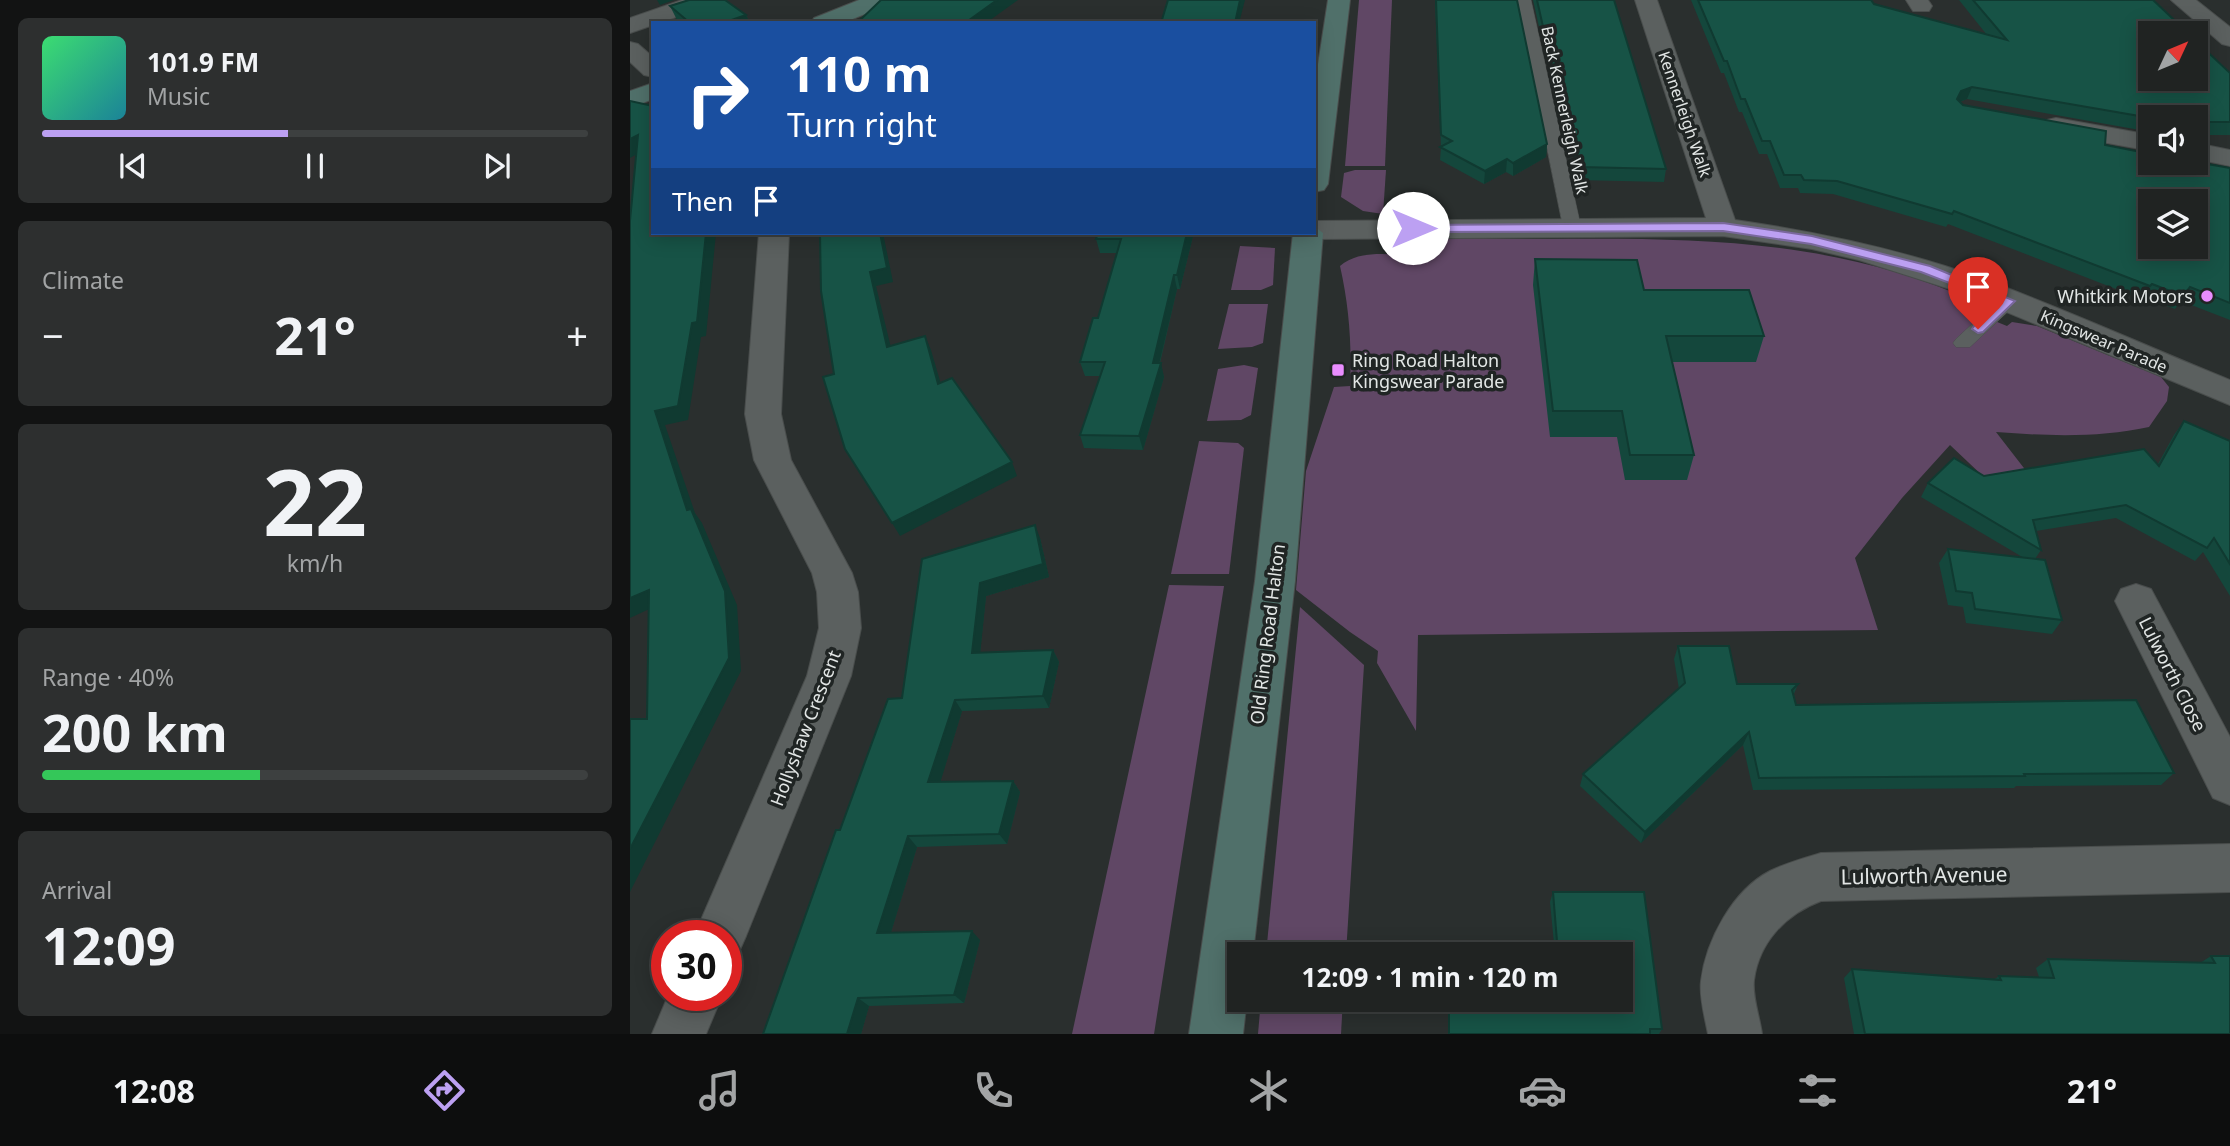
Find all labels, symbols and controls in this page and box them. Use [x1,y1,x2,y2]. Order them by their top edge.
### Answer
north arrow [2138,21,2208,91]
map controls [2138,21,2208,259]
street label: Back Kennerleigh Walk [1536,24,1594,197]
text: 110 m [787,40,932,106]
text: 101.9 FM [147,44,259,80]
street label: Kennerleigh Walk [1653,48,1717,180]
icon: right [672,49,763,140]
text: Music [147,80,210,112]
text: Turn right [787,103,937,146]
button: sound [2138,105,2208,175]
icon: previous [114,147,152,185]
icon: pause [296,147,334,185]
icon: next [478,147,516,185]
icon: arrive [747,182,785,220]
text: Then [672,183,733,219]
button: layers [2138,189,2208,259]
position arrow [1376,191,1450,265]
pin [1948,257,2008,329]
text: Climate [42,264,124,296]
icon: arrive [1959,268,1997,306]
place label: Whitkirk Motors [2057,284,2193,308]
marker: Whitkirk Motors [2199,288,2215,304]
text: 21° [274,299,356,370]
street label: Kingswear Parade [2037,304,2171,378]
text: − [42,309,64,361]
text: + [566,309,588,361]
place label: Ring Road Halton Kingswear Parade [1352,348,1505,393]
marker: Ring Road Halton Kingswear Parade [1330,362,1346,378]
text: 22 [263,439,367,563]
street label: Old Ring Road Halton [1244,542,1290,726]
text: km/h [287,547,343,579]
street label: Lulworth Close [2134,613,2212,735]
street label: Hollyshaw Crescent [764,646,846,809]
text: Range · 40% [42,661,174,693]
text: 200 km [42,696,228,767]
street label: Lulworth Avenue [1840,860,2008,890]
text: Arrival [42,874,112,906]
text: 12:09 [42,909,176,980]
speed limit sign: 30 [651,920,742,1011]
text: 12:09 · 1 min · 120 m [1302,959,1558,995]
icon: directions [420,1066,469,1115]
icon: music [695,1066,744,1115]
icon: phone [969,1066,1018,1115]
icon: climate [1244,1066,1293,1115]
icon: car [1518,1066,1567,1115]
icon: filters [1793,1066,1842,1115]
text: 12:08 [113,1069,195,1112]
text: 21° [2067,1069,2117,1112]

